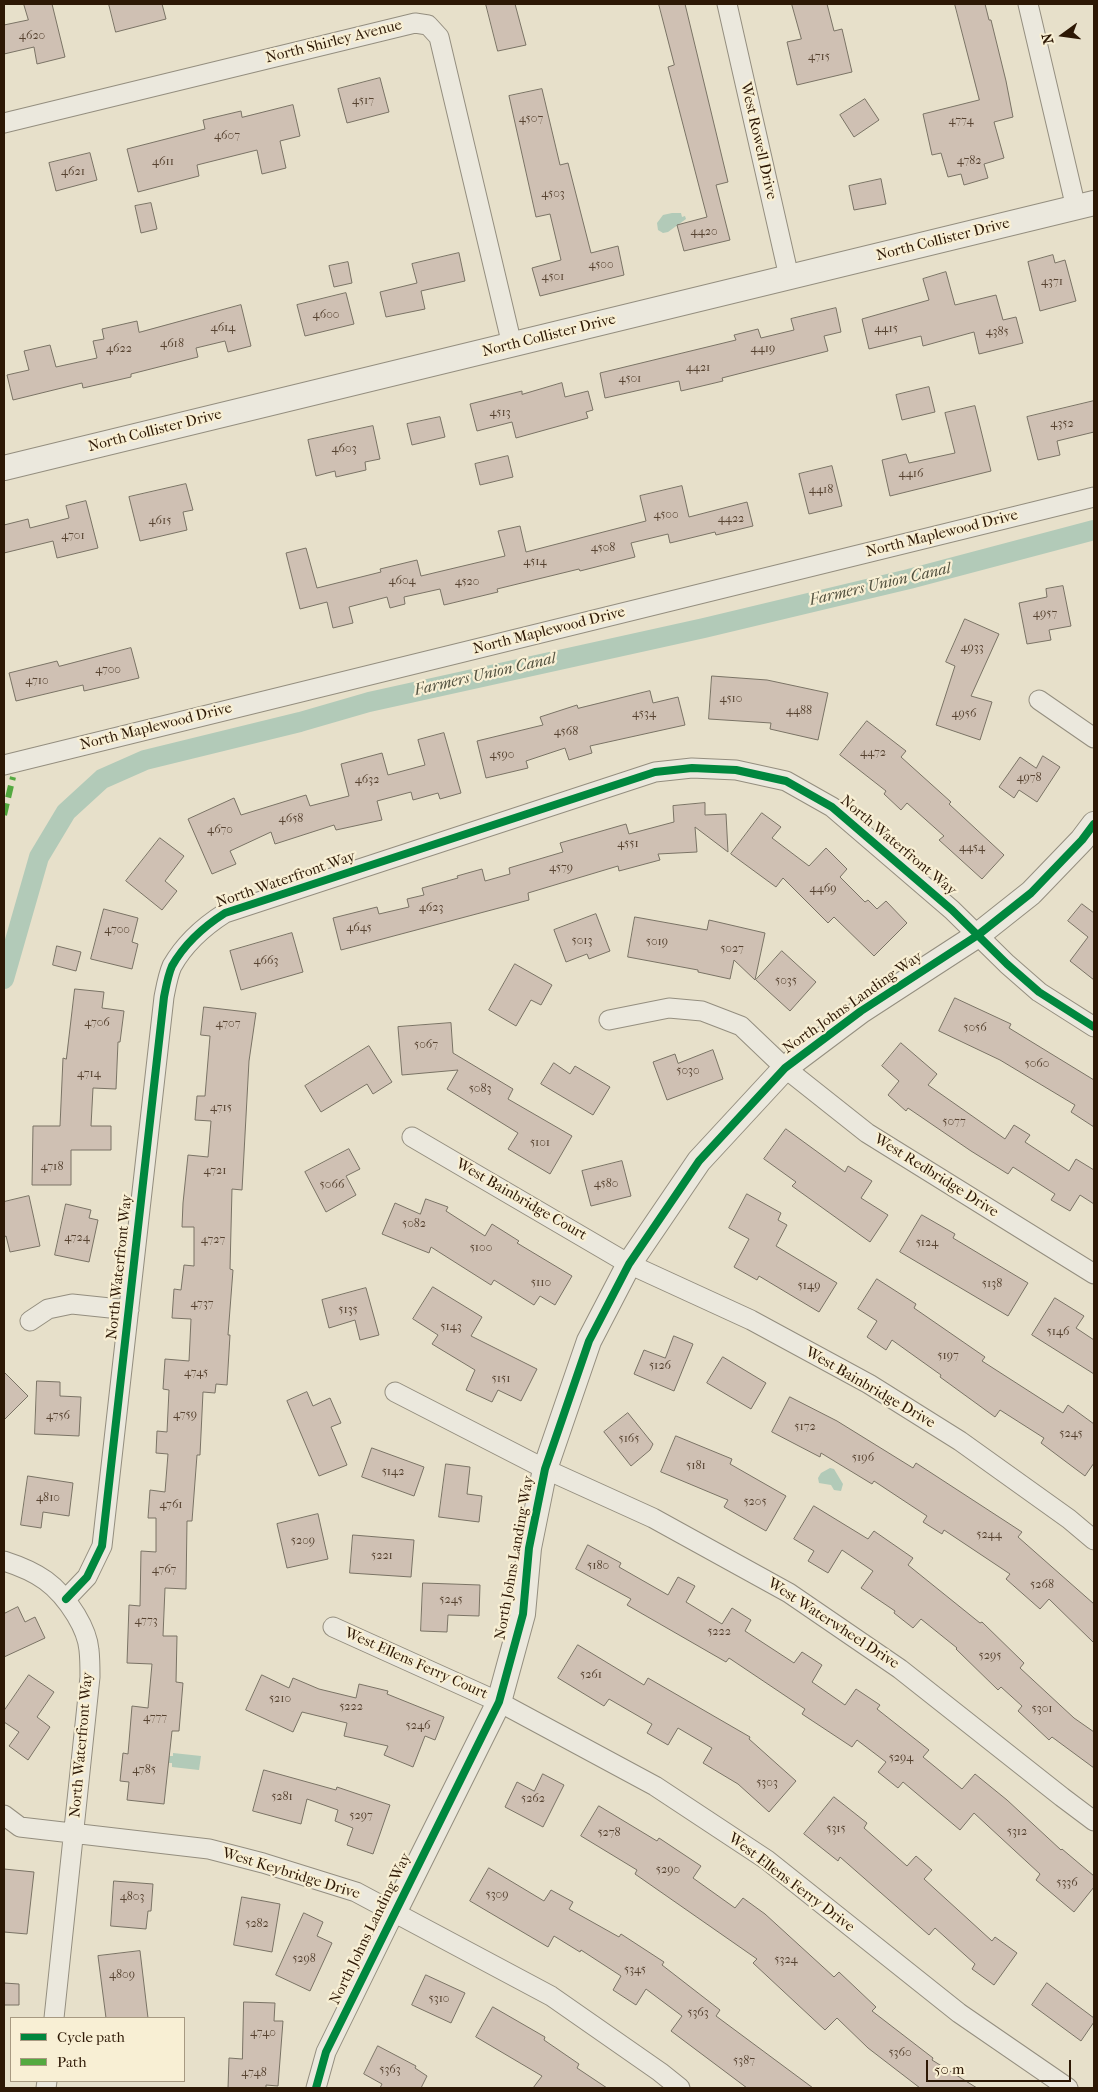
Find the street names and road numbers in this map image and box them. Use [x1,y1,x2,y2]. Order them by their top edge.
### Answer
street label: North Shirley Avenue [264,16,404,68]
street label: West Rowell Drive [736,81,780,201]
street label: North Collister Drive [874,215,1012,265]
street label: North Collister Drive [480,311,618,361]
street label: North Collister Drive [86,406,224,456]
street label: North Maplewood Drive [864,506,1020,562]
street label: North Maplewood Drive [471,603,627,659]
street label: North Maplewood Drive [78,699,234,755]
street label: North Waterfront Way [836,792,960,900]
street label: North Waterfront Way [214,848,358,912]
street label: North Johns Landing Way [780,948,926,1058]
street label: West Redbridge Drive [870,1130,1002,1222]
street label: West Bainbridge Court [452,1155,590,1245]
street label: North Waterfront Way [103,1193,137,1341]
street label: West Bainbridge Drive [802,1343,938,1433]
street label: North Johns Landing Way [492,1475,538,1641]
street label: West Waterwheel Drive [764,1575,902,1673]
street label: West Ellens Ferry Court [342,1624,490,1704]
street label: North Waterfront Way [67,1671,97,1819]
street label: West Ellens Ferry Drive [724,1830,858,1936]
street label: West Keybridge Drive [220,1844,362,1904]
street label: North Johns Landing Way [326,1850,416,2008]

